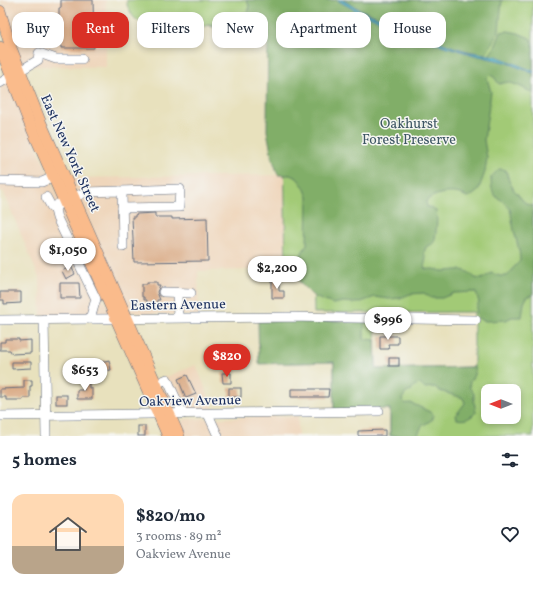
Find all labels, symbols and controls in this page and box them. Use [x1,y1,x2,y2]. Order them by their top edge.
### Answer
chip: Buy [12,12,64,48]
chip: Rent [72,12,129,48]
chip: Filters [137,12,204,48]
chip: New [212,12,268,48]
chip: Apartment [276,12,371,48]
chip: House [379,12,446,48]
street label: East New York Street [35,92,104,215]
park label: Oakhurst Forest Preserve [362,115,456,150]
pin: $1,050 [35,238,101,272]
text: $1,050 [49,242,87,260]
pin: $2,200 [244,256,310,290]
text: $2,200 [257,260,297,278]
street label: Eastern Avenue [130,295,226,316]
pin: $996 [364,307,412,341]
text: $996 [373,311,403,329]
pin: $820 [203,344,251,378]
text: $820 [213,348,241,366]
pin: $653 [61,358,109,392]
text: $653 [71,362,99,380]
north arrow [481,384,521,424]
map controls [481,384,521,424]
street label: Oakview Avenue [139,391,242,412]
text: 5 homes [12,449,77,472]
icon: filters [499,449,521,471]
text: $820/mo [136,505,205,528]
icon: home [44,510,92,558]
icon: heart [499,523,521,545]
text: 3 rooms · 89 m² [136,528,222,546]
text: Oakview Avenue [136,546,231,564]

